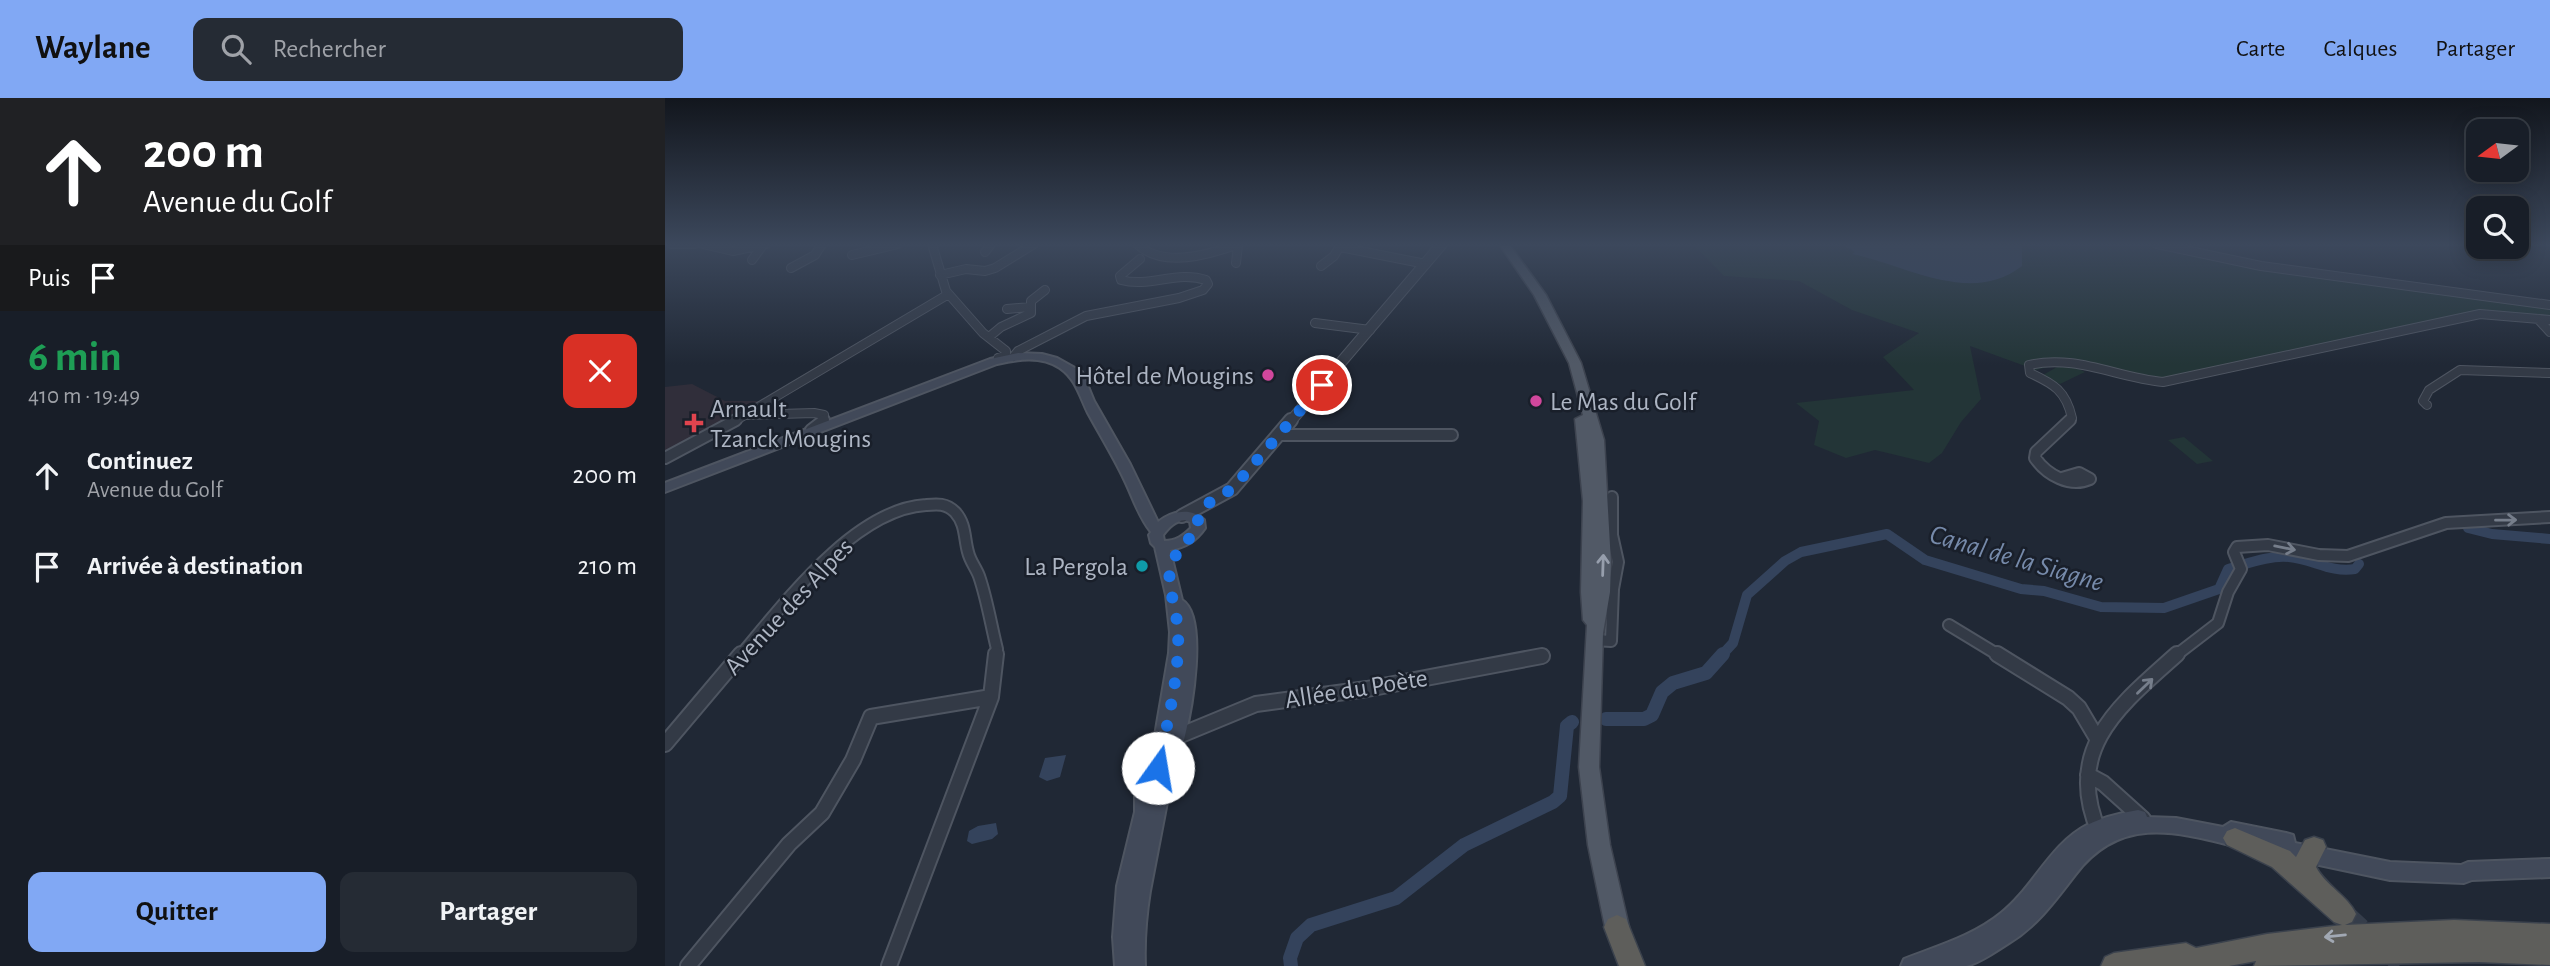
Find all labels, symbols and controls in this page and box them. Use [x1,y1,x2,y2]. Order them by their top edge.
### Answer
search box [193,18,683,81]
icon: search [217,30,255,68]
text: Waylane [35,32,151,65]
text: Rechercher [273,36,386,62]
text: Carte [2236,37,2285,61]
text: Calques [2323,37,2397,61]
text: Partager [2435,37,2515,61]
north arrow [2466,119,2529,182]
map controls [2466,119,2529,259]
icon: ahead [28,126,119,217]
text: 200 m [143,128,264,177]
text: Avenue du Golf [143,186,332,218]
button: search [2466,196,2529,259]
icon: arrive [84,259,122,297]
text: Puis [28,265,70,291]
button: close [563,334,637,408]
text: 6 min [28,336,122,378]
pin [1292,355,1352,415]
place label: Hôtel de Mougins [1076,363,1254,389]
icon: arrive [1303,366,1341,404]
marker: Hôtel de Mougins [1260,367,1276,383]
text: 410 m · 19:49 [28,385,140,408]
place label: Le Mas du Golf [1550,389,1698,415]
marker: Le Mas du Golf [1528,393,1544,409]
place label: Arnault Tzanck Mougins [710,396,871,452]
marker: Arnault Tzanck Mougins [684,413,704,433]
text: Continuez [87,448,193,474]
icon: ahead [28,457,66,495]
text: 200 m [573,462,637,488]
text: Avenue du Golf [87,479,223,502]
one-way arrow [2495,514,2518,527]
water label: Canal de la Siagne [1926,521,2107,597]
street label: Avenue des Alpes [719,534,858,680]
one-way arrow [2273,541,2296,555]
icon: arrive [28,548,66,586]
text: Arrivée à destination [87,553,303,579]
text: 210 m [577,553,637,579]
place label: La Pergola [1024,554,1128,580]
one-way arrow [1596,554,1609,577]
marker: La Pergola [1134,558,1150,574]
street label: Allée du Poète [1283,665,1429,713]
one-way arrow [2137,677,2154,694]
position arrow [1121,731,1195,805]
button: Quitter [28,872,326,952]
button: Partager [340,872,637,952]
one-way arrow [2324,930,2347,943]

